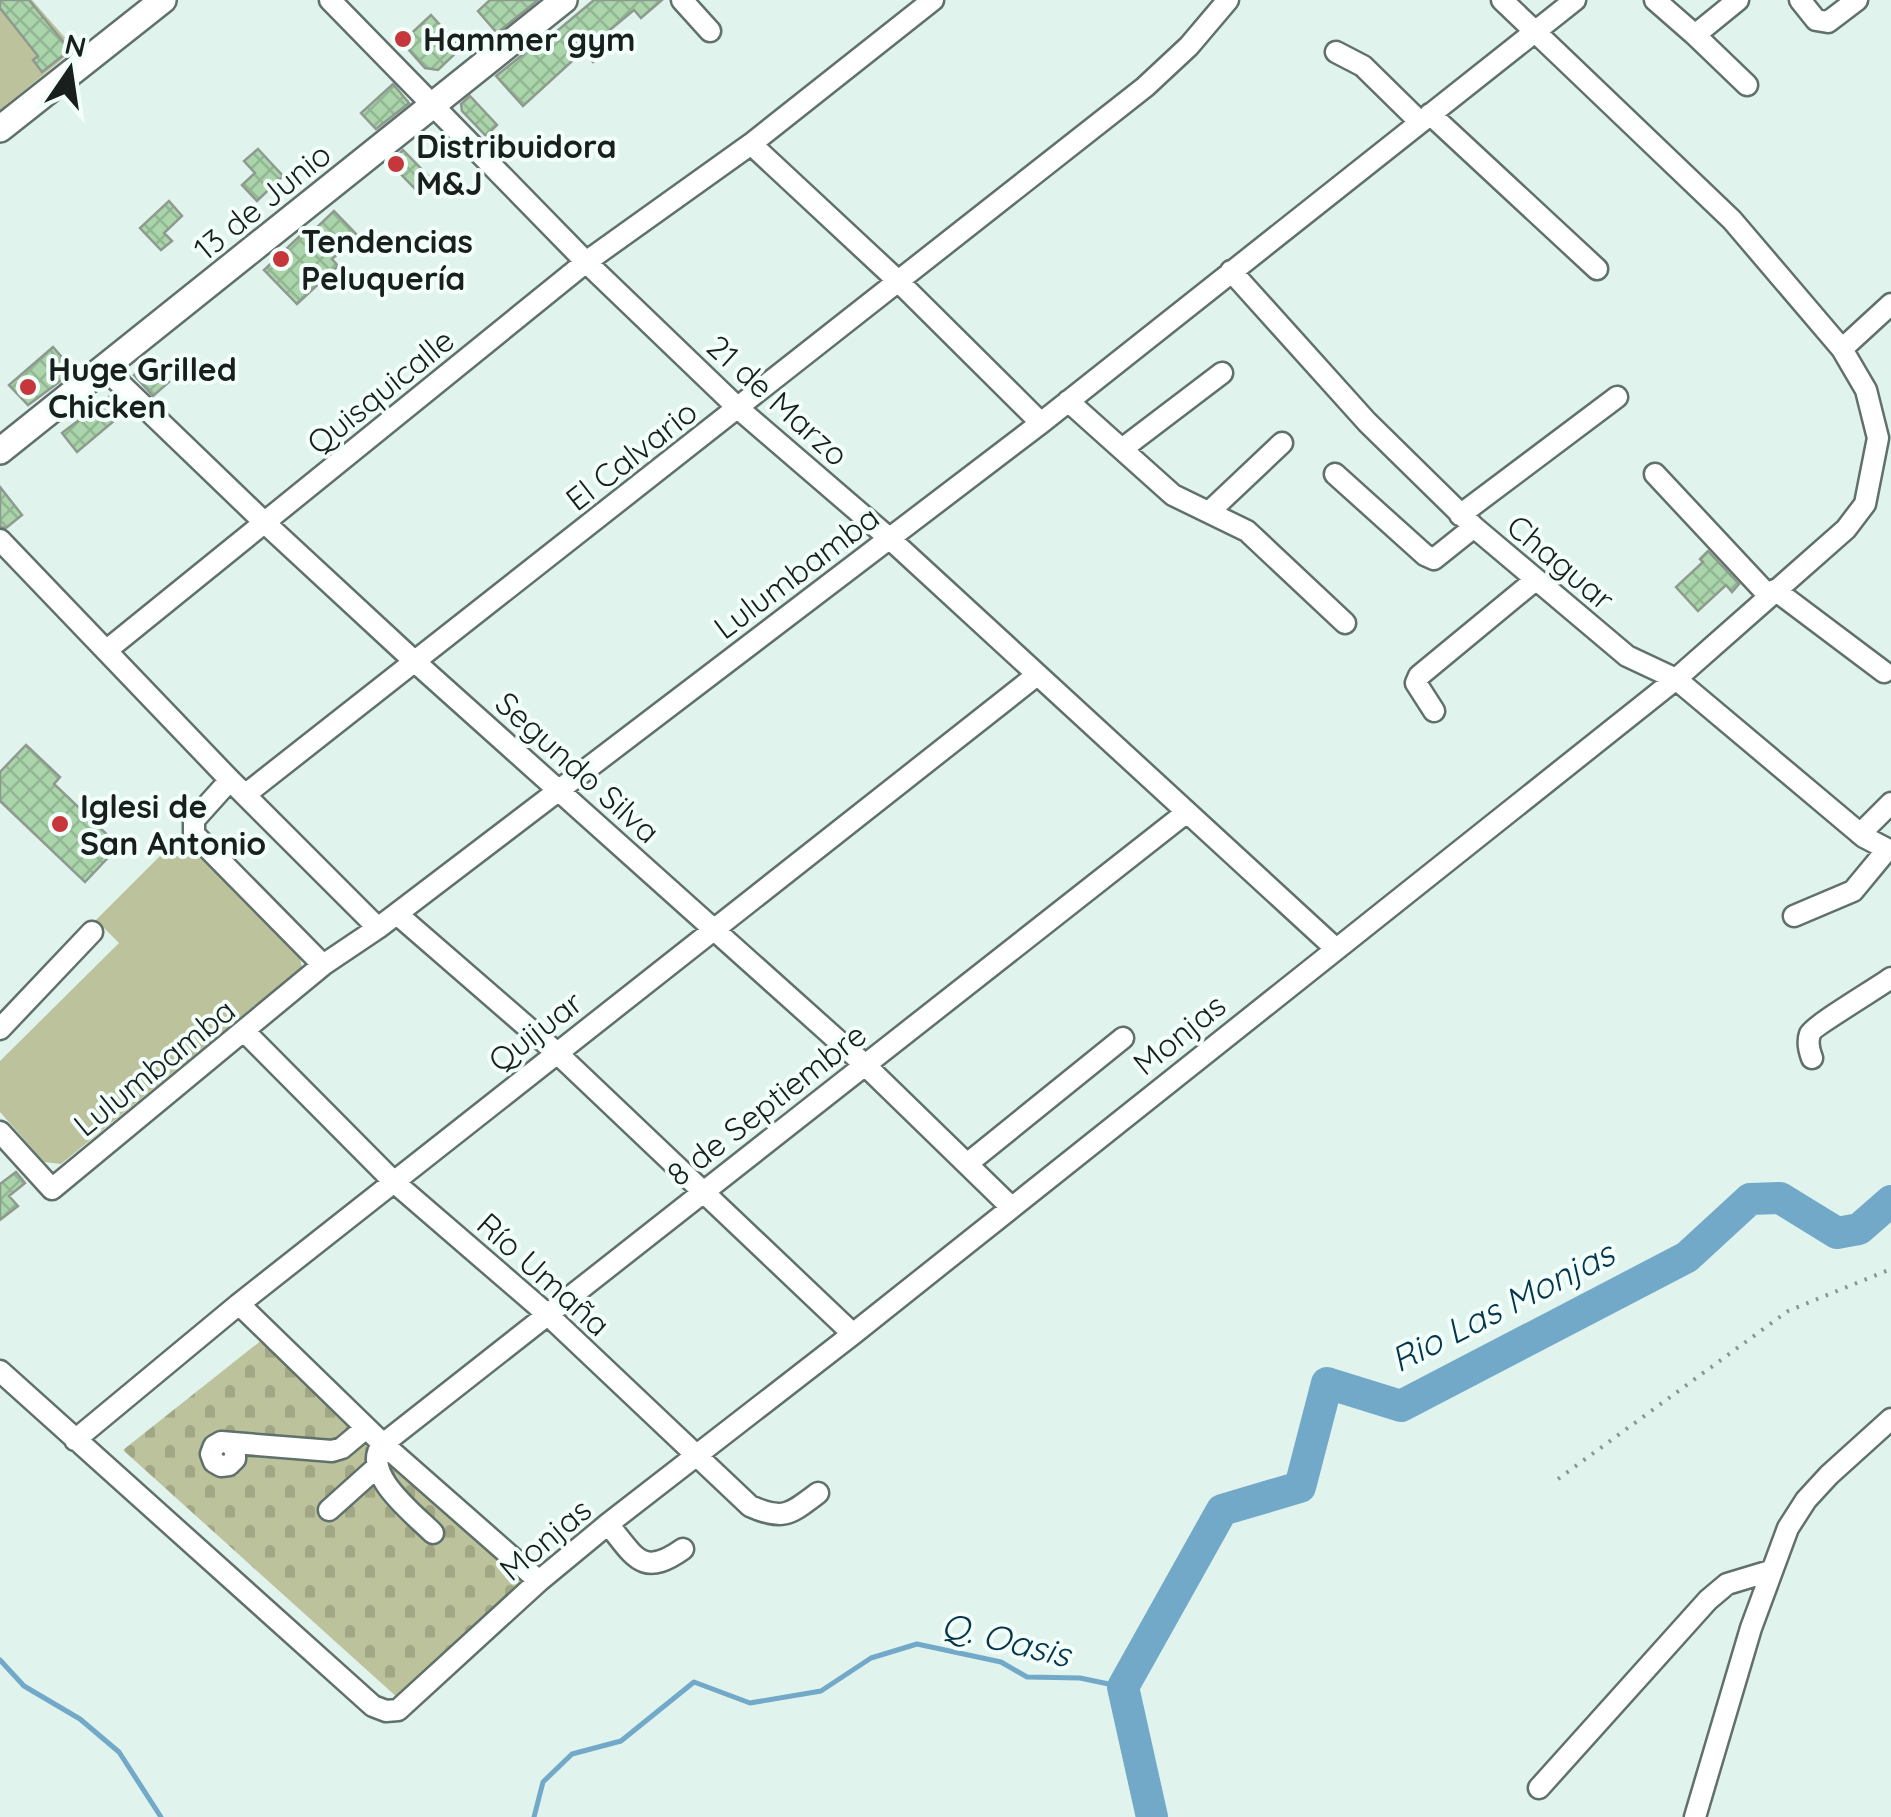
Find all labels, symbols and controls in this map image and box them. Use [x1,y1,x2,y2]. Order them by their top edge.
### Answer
place label: Hammer gym [423,19,636,59]
north arrow [20,20,120,120]
text: N [62,26,90,65]
marker: Hammer gym [392,28,414,50]
place label: Distribuidora M&J [416,126,616,203]
street label: 13 de Junio [185,134,339,268]
marker: Distribuidora M&J [385,153,407,175]
place label: Tendencias Peluquería [301,221,473,298]
marker: Tendencias Peluquería [270,248,292,270]
street label: Quisquicalle [298,320,462,462]
street label: 21 de Marzo [699,326,857,474]
place label: Huge Grilled Chicken [48,349,237,426]
marker: Huge Grilled Chicken [17,376,39,398]
street label: El Calvario [557,391,705,519]
street label: Lulumbamba [705,497,887,647]
street label: Chaguar [1499,506,1623,618]
street label: Segundo Silva [488,683,668,851]
place label: Iglesi de San Antonio [80,786,266,863]
marker: Iglesi de San Antonio [49,813,71,835]
street label: Quijuar [480,982,590,1080]
street label: Monjas [1125,985,1233,1083]
street label: Lulumbamba [65,990,243,1144]
street label: 8 de Septiembre [658,1014,874,1194]
street label: Río Umaña [469,1204,619,1344]
water label: Rio Las Monjas [1383,1230,1623,1381]
street label: Monjas [491,1489,599,1589]
water label: Q. Oasis [937,1602,1078,1677]

